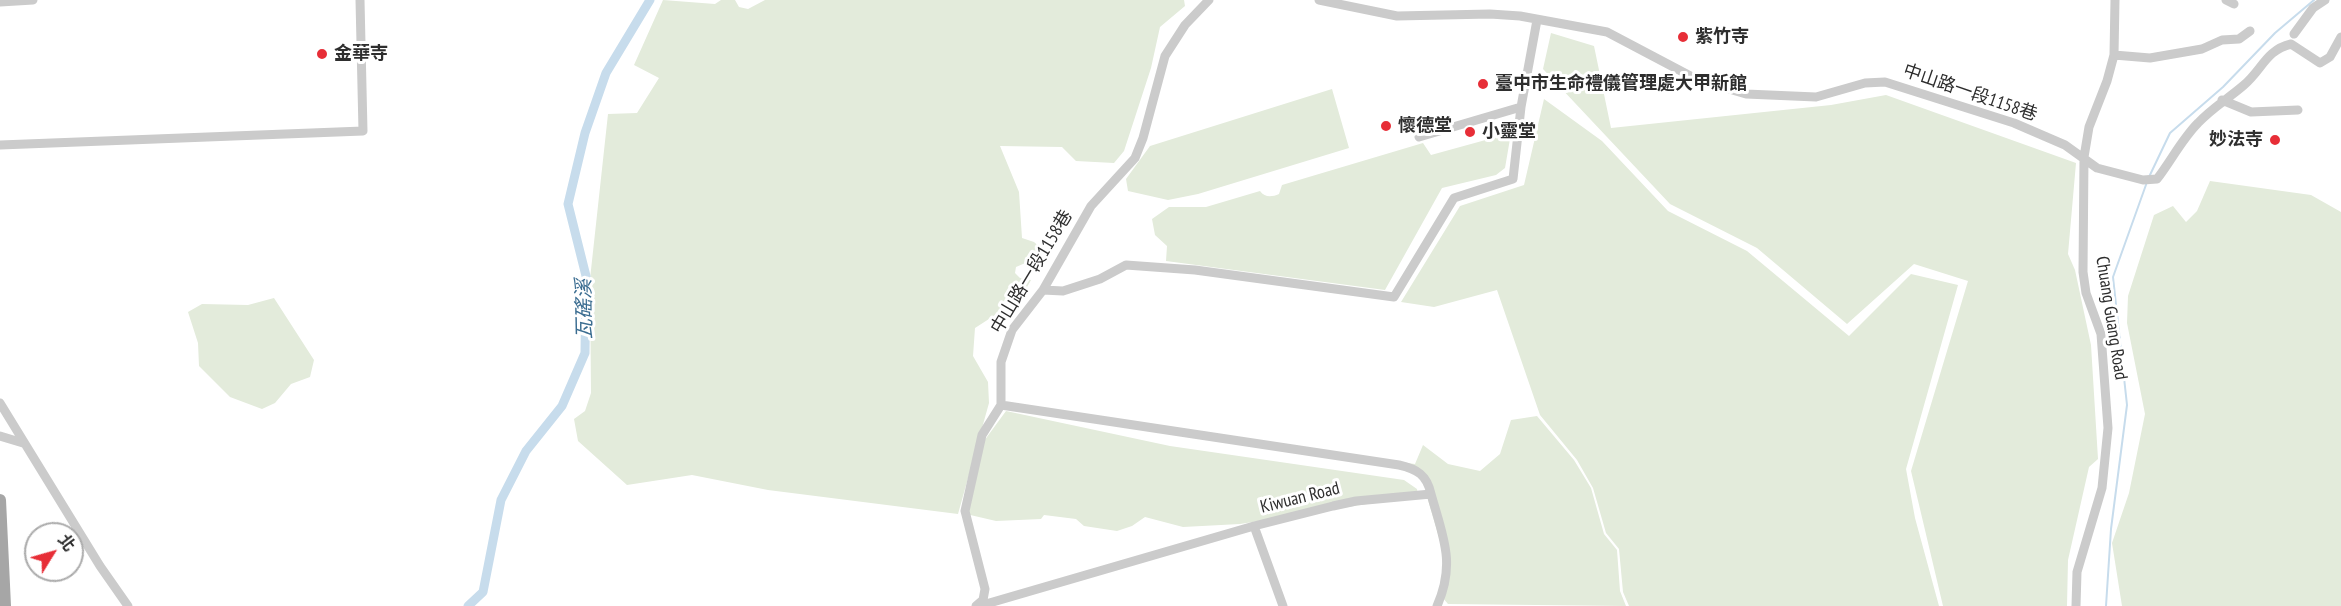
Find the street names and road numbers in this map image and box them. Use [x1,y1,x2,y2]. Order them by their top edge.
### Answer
street label: 中山路一段1158巷 [1900,60,2040,126]
street label: 中山路一段1158巷 [987,206,1077,338]
street label: Chuang Guang Road [2091,255,2131,381]
street label: Kiwuan Road [1258,478,1342,518]

